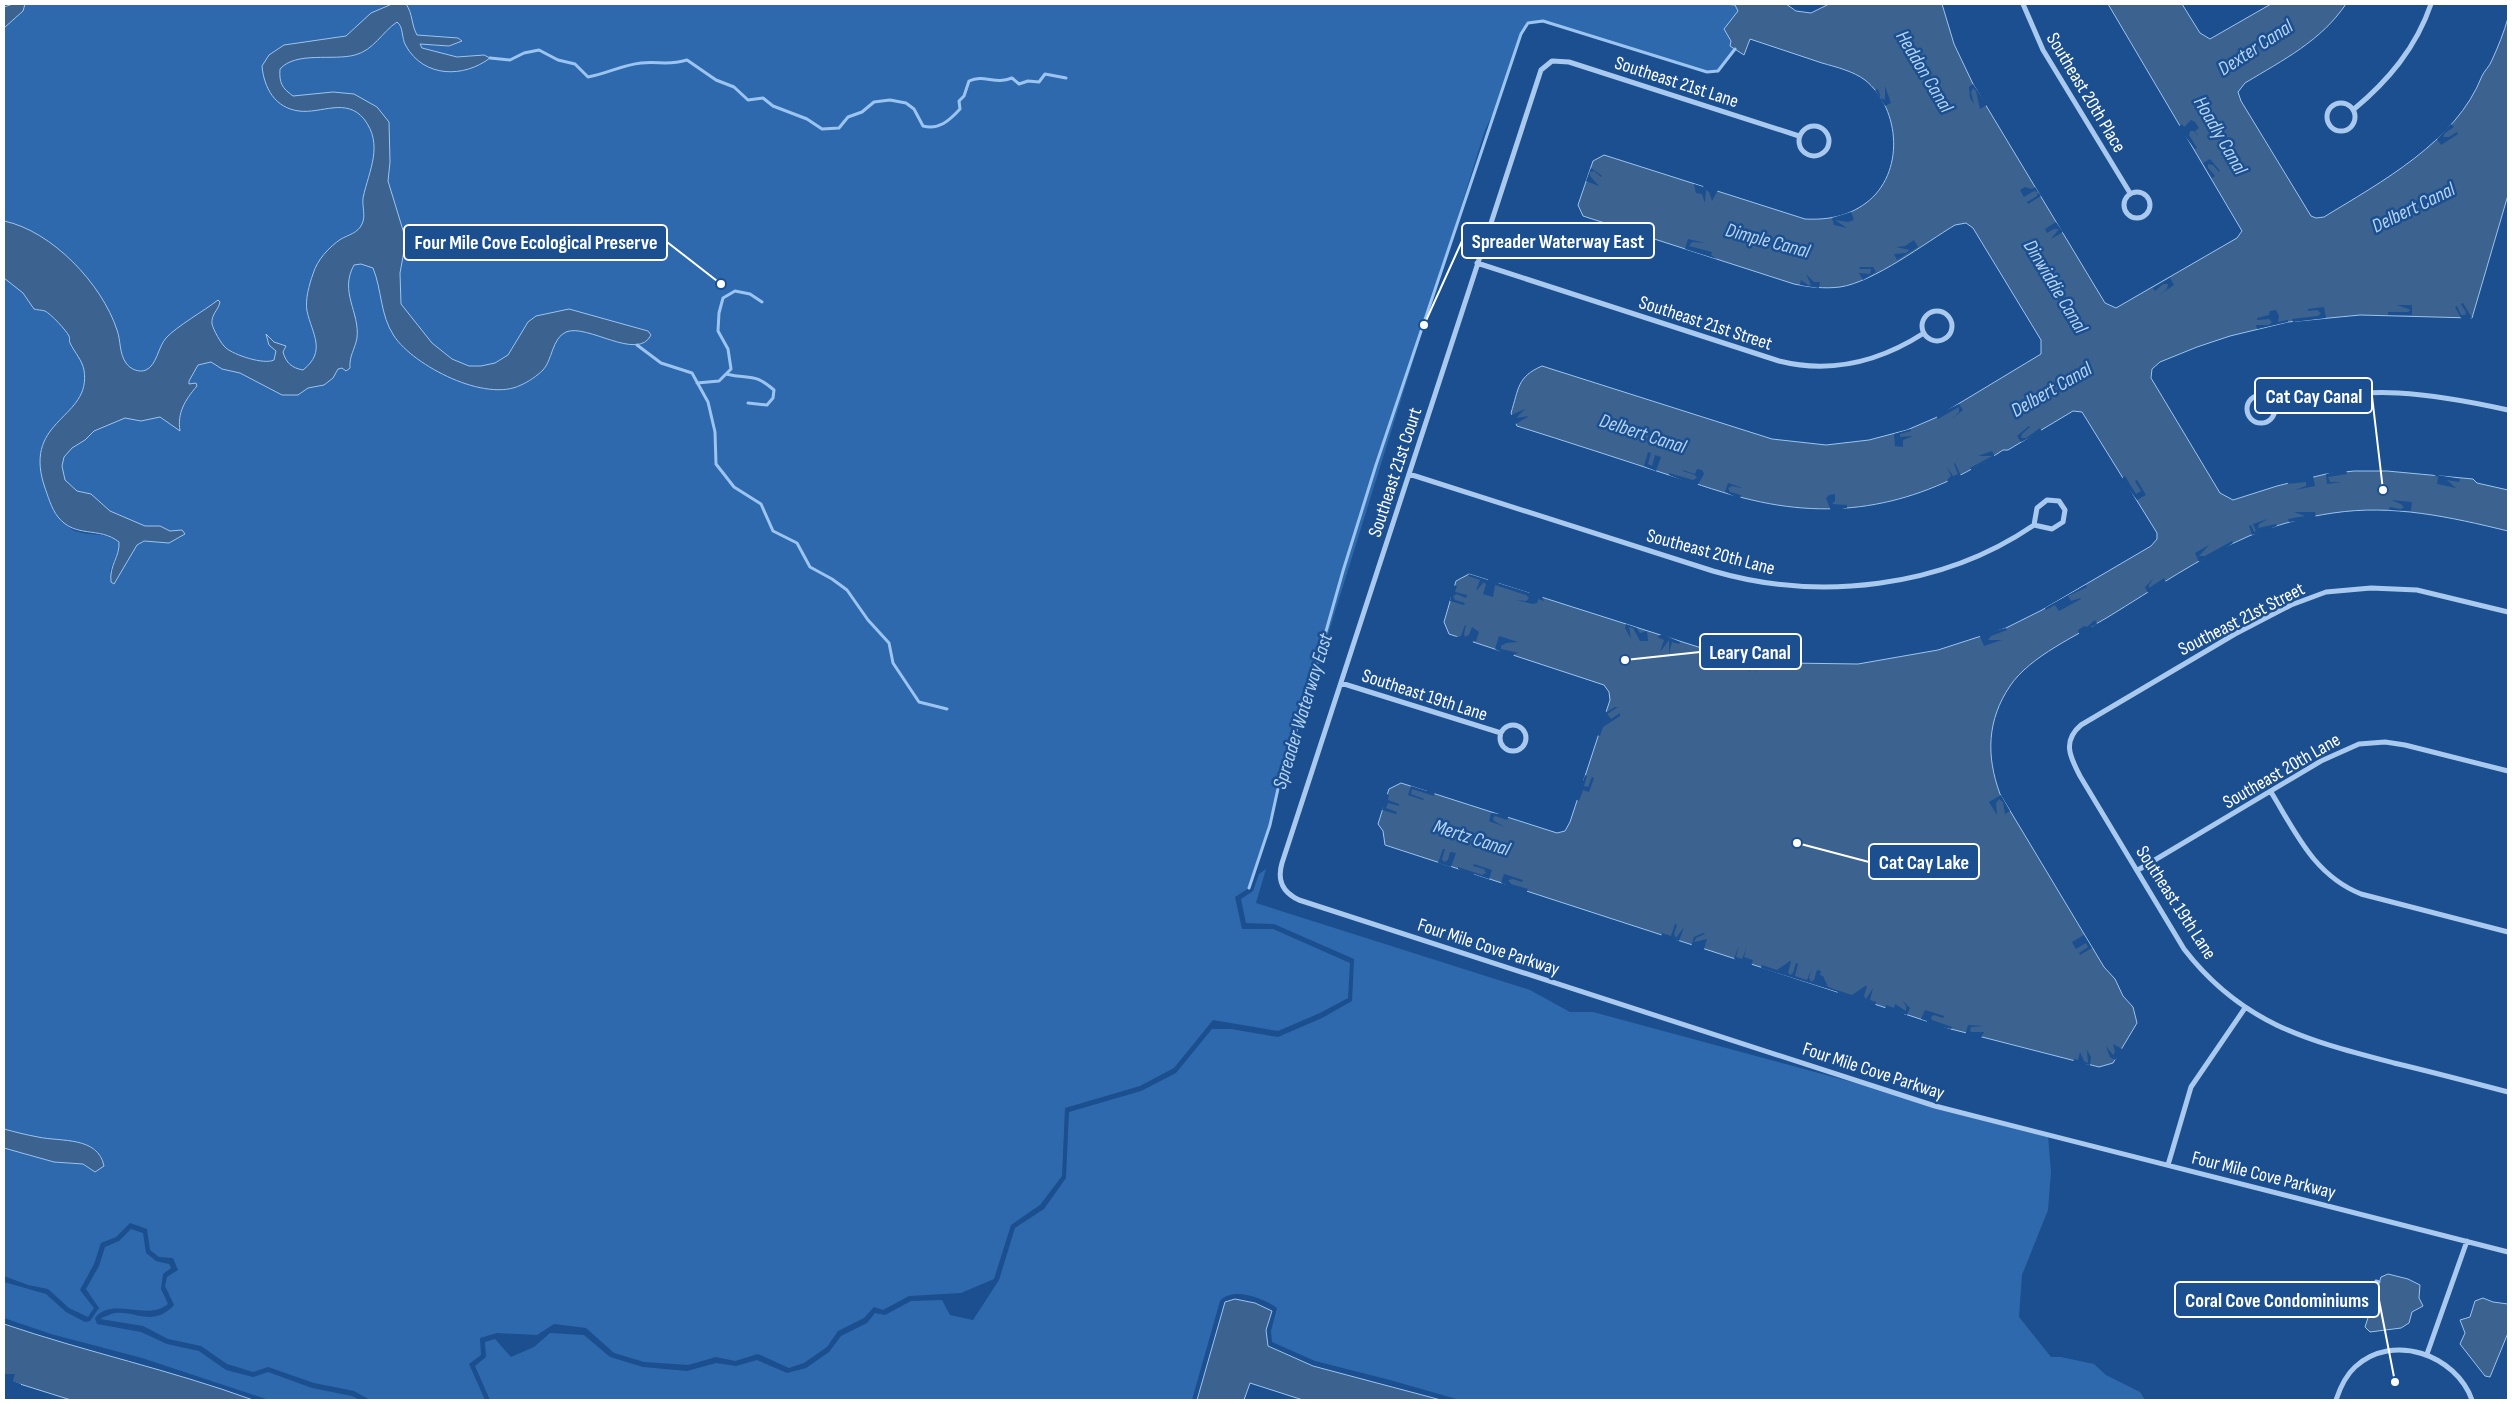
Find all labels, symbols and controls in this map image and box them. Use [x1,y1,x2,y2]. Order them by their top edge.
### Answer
water label: Dexter Canal [2214,14,2299,81]
water label: Heddon Canal [1890,26,1959,118]
street label: Southeast 20th Place [2041,29,2131,157]
street label: Southeast 21st Lane [1612,52,1741,113]
water label: Hoadly Canal [2188,92,2253,180]
water label: Delbert Canal [2368,177,2460,238]
water label: Dimple Canal [1723,218,1814,264]
callout: Spreader Waterway East [1462,223,1654,258]
callout: Four Mile Cove Ecological Preserve [404,225,667,260]
text: Spreader Waterway East [1472,230,1645,254]
text: Four Mile Cove Ecological Preserve [415,231,657,255]
water label: Dinwiddie Canal [2018,235,2093,339]
street label: Southeast 21st Street [1636,291,1775,356]
water label: Delbert Canal [2007,356,2097,423]
callout: Cat Cay Canal [2255,378,2372,413]
text: Cat Cay Canal [2266,385,2362,409]
street label: Southeast 21st Court [1364,405,1427,540]
water label: Delbert Canal [1596,409,1690,460]
street label: Southeast 20th Lane [1644,524,1777,581]
street label: Southeast 21st Street [2175,578,2309,661]
water label: Spreader Waterway East [1268,630,1338,792]
callout: Leary Canal [1700,634,1801,669]
text: Leary Canal [1709,641,1791,665]
street label: Southeast 19th Lane [1359,664,1490,727]
street label: Southeast 20th Lane [2219,728,2345,814]
water label: Mertz Canal [1430,814,1514,862]
street label: Southeast 19th Lane [2130,842,2221,964]
callout: Cat Cay Lake [1869,844,1979,879]
text: Cat Cay Lake [1879,851,1969,875]
street label: Four Mile Cove Parkway [1415,914,1563,981]
street label: Four Mile Cove Parkway [1800,1038,1948,1105]
street label: Four Mile Cove Parkway [2189,1146,2339,1205]
callout: Coral Cove Condominiums [2175,1282,2379,1317]
text: Coral Cove Condominiums [2185,1289,2369,1313]

